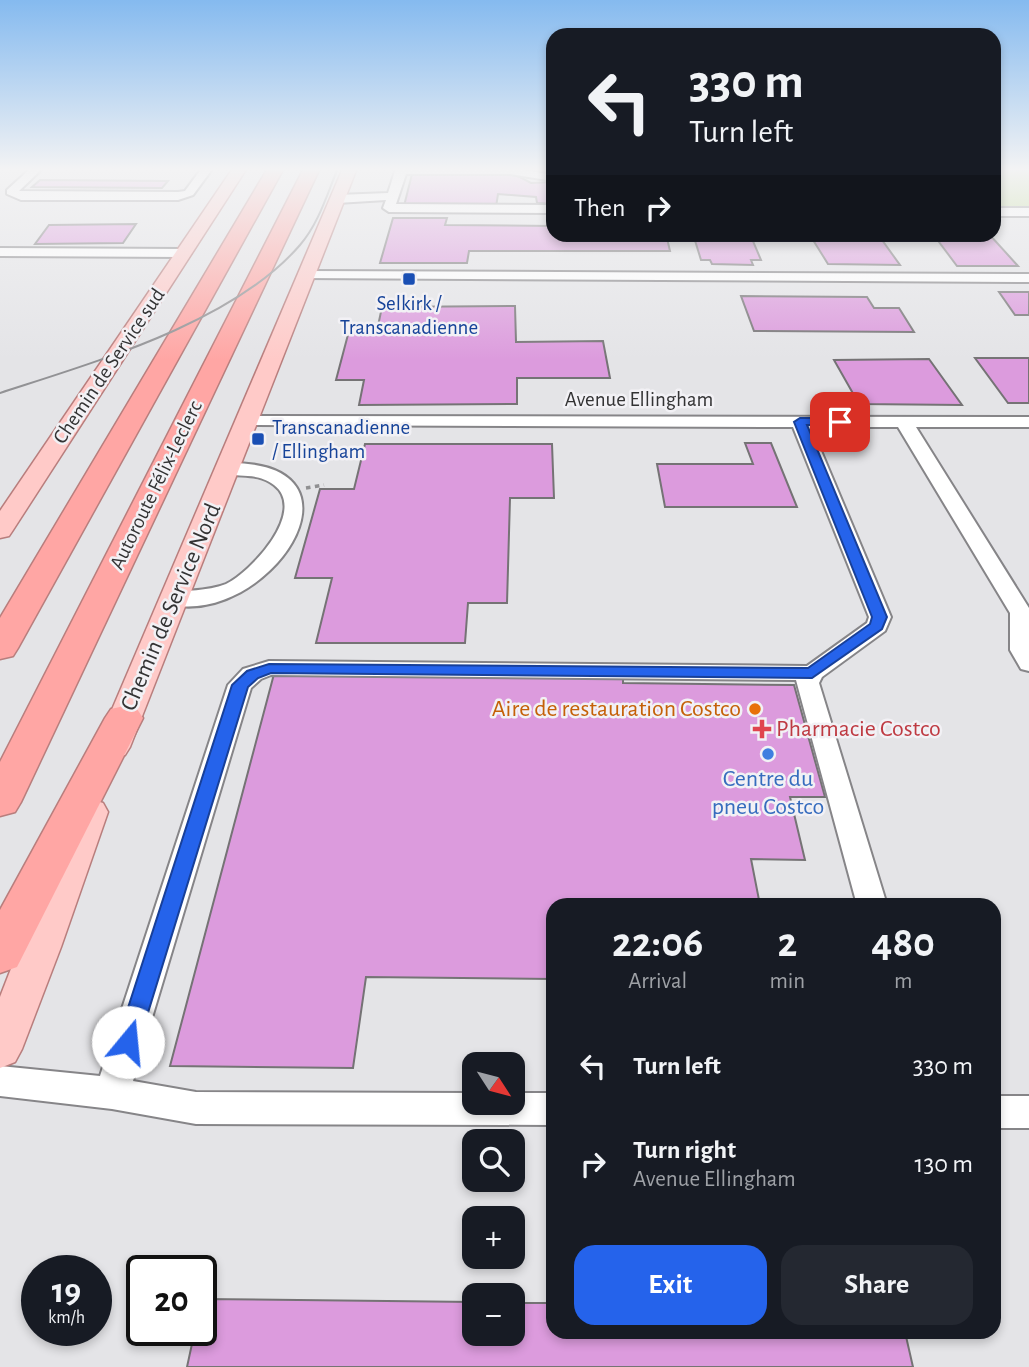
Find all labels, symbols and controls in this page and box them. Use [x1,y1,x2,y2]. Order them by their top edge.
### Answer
icon: left [574,56,665,147]
text: 330 m [689,58,804,107]
text: Turn left [689,116,793,148]
icon: right [639,189,677,227]
text: Then [574,195,625,221]
marker: Selkirk / Transcanadienne [401,271,417,287]
street label: Chemin de Service sud [49,284,169,448]
place label: Selkirk / Transcanadienne [340,293,478,338]
street label: Avenue Ellingham [565,389,713,410]
pin [810,392,870,452]
street label: Autoroute Félix-Leclerc [106,397,206,573]
icon: arrive [821,403,859,441]
place label: Transcanadienne / Ellingham [272,417,410,462]
marker: Transcanadienne / Ellingham [250,431,266,447]
street label: Chemin de Service Nord [116,500,226,714]
place label: Aire de restauration Costco [492,697,741,721]
marker: Aire de restauration Costco [747,701,763,717]
place label: Pharmacie Costco [776,717,941,741]
marker: Pharmacie Costco [754,721,770,737]
marker: Centre du pneu Costco [760,746,776,762]
place label: Centre du pneu Costco [712,767,824,819]
text: 22:06 [612,922,703,964]
text: 2 [777,922,797,964]
text: 480 [871,922,935,964]
text: Arrival [628,970,687,993]
text: min [769,970,805,993]
text: m [894,970,912,993]
position arrow [91,1005,165,1079]
icon: left [574,1047,612,1085]
north arrow [462,1052,525,1115]
map controls [462,1052,525,1346]
text: Turn left [633,1053,721,1079]
text: 330 m [913,1053,973,1079]
button: search [462,1129,525,1192]
text: Turn right [633,1137,736,1163]
icon: right [574,1145,612,1183]
text: 130 m [915,1151,973,1177]
text: Avenue Ellingham [633,1168,796,1191]
button: + [462,1206,525,1269]
button: Exit [574,1245,767,1325]
button: Share [781,1245,973,1325]
speed limit sign: 20 [126,1255,217,1346]
text: 19 [52,1274,81,1309]
button: − [462,1283,525,1346]
text: km/h [48,1309,85,1327]

